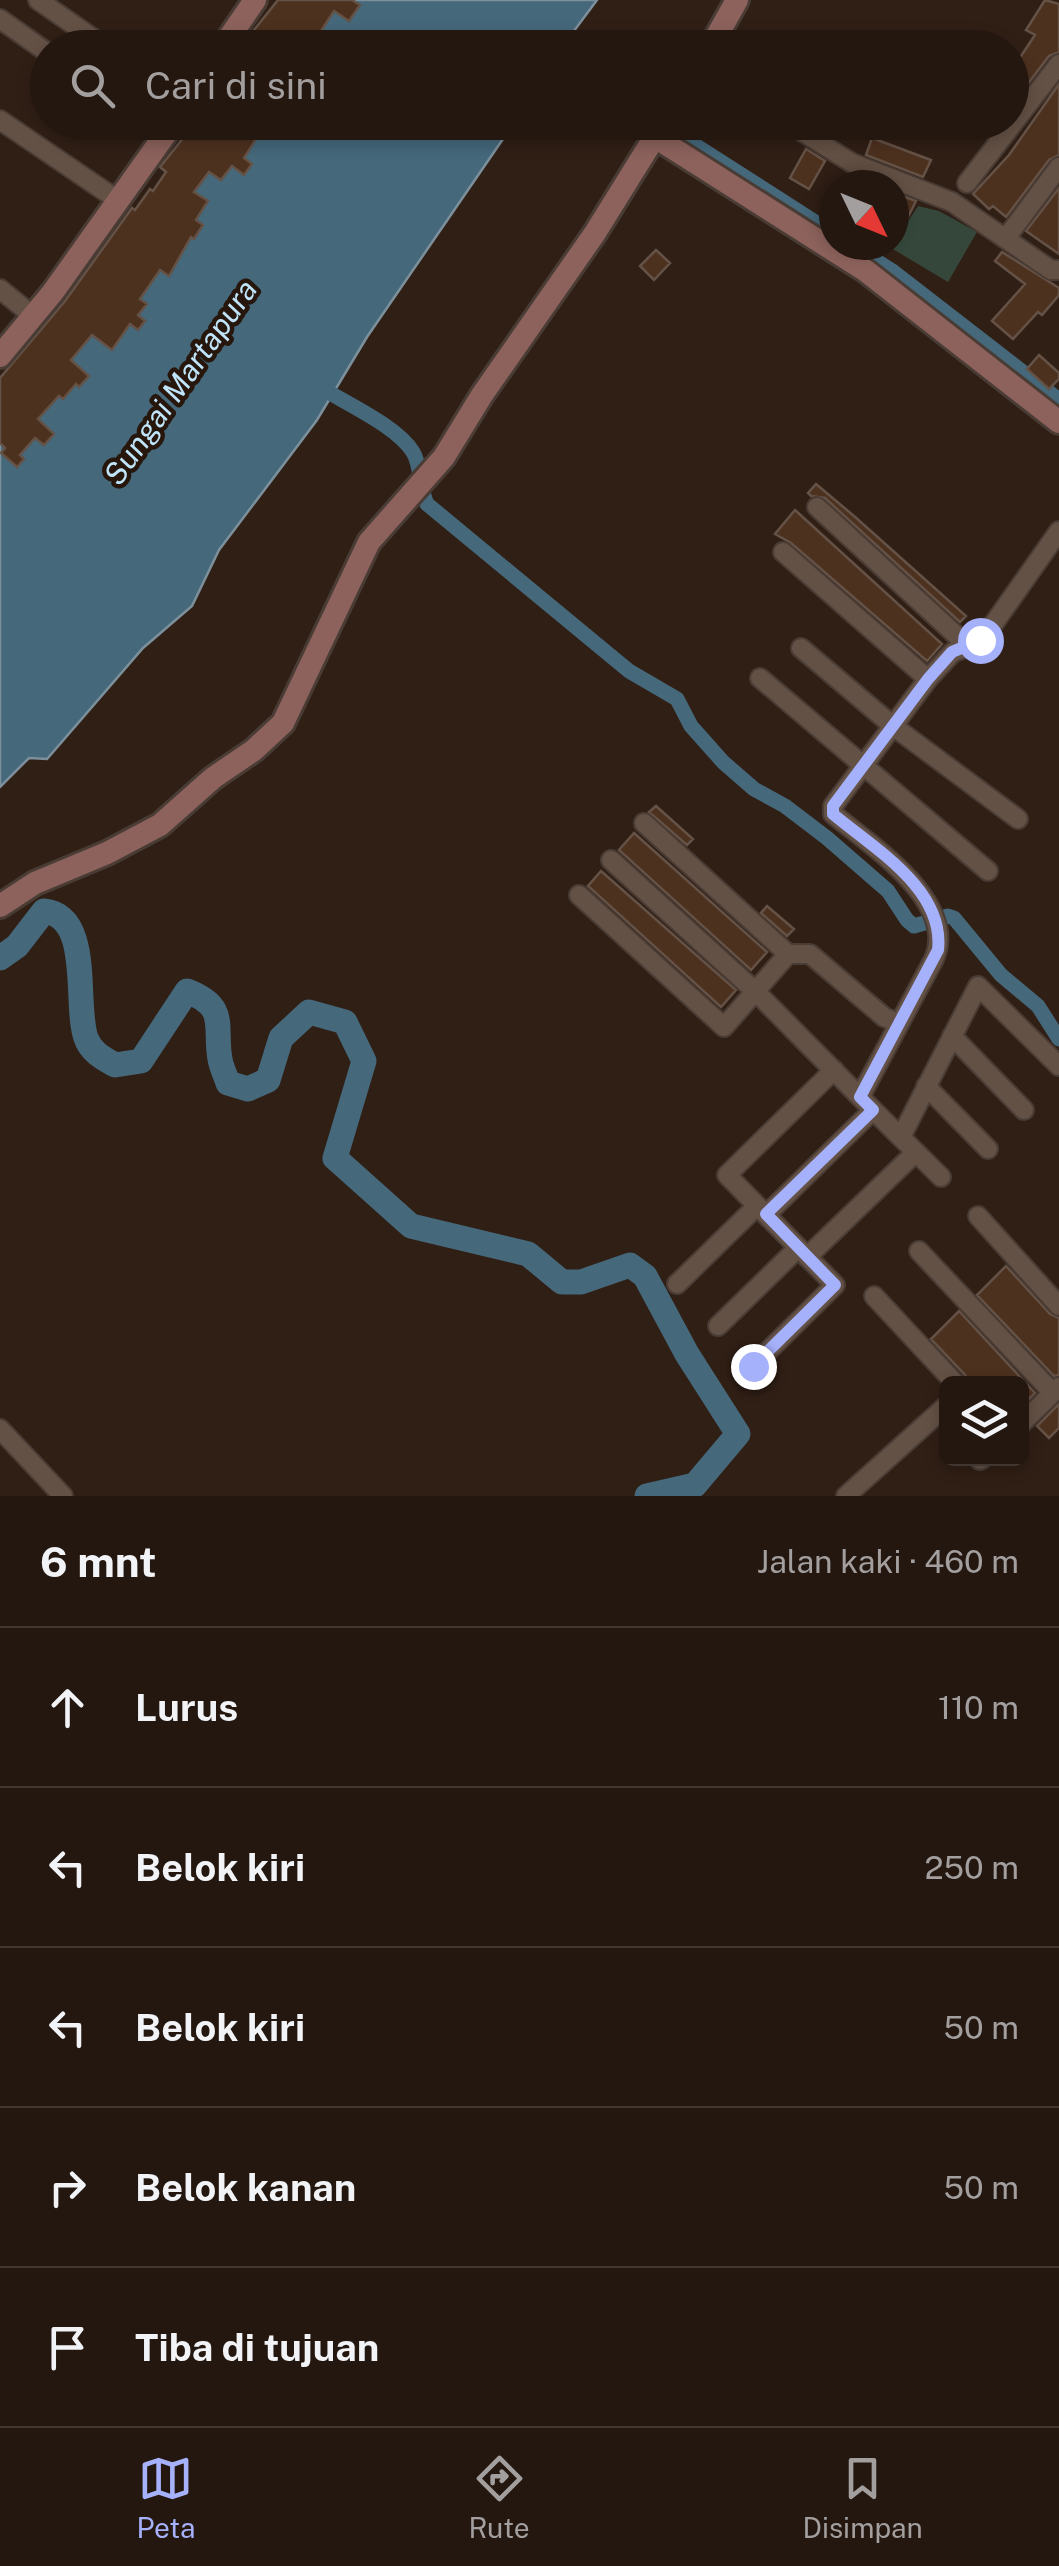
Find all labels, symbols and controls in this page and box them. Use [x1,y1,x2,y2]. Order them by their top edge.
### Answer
search box [30,30,1029,140]
icon: search [65,58,120,113]
text: Cari di sini [145,63,327,108]
north arrow [819,170,909,260]
water label: Sungai Martapura [96,273,264,491]
route start [958,618,1004,664]
route end [731,1344,777,1390]
map controls [939,1376,1029,1466]
button: layers [939,1376,1029,1466]
text: 6 mnt [40,1537,156,1586]
text: Jalan kaki · 460 m [757,1543,1019,1580]
icon: ahead [40,1680,95,1735]
text: Lurus [135,1685,238,1730]
text: 110 m [938,1689,1019,1726]
icon: left [40,1840,95,1895]
text: Belok kiri [135,1845,305,1890]
text: 250 m [924,1849,1019,1886]
icon: left [40,2000,95,2055]
text: Belok kiri [135,2005,305,2050]
text: 50 m [943,2009,1019,2046]
icon: right [40,2160,95,2215]
text: Belok kanan [135,2165,356,2210]
text: 50 m [943,2169,1019,2206]
icon: arrive [40,2320,95,2375]
text: Tiba di tujuan [135,2325,379,2370]
tab: Peta [136,2451,196,2544]
tab: Rute [468,2451,530,2544]
tab: Disimpan [803,2451,923,2544]

